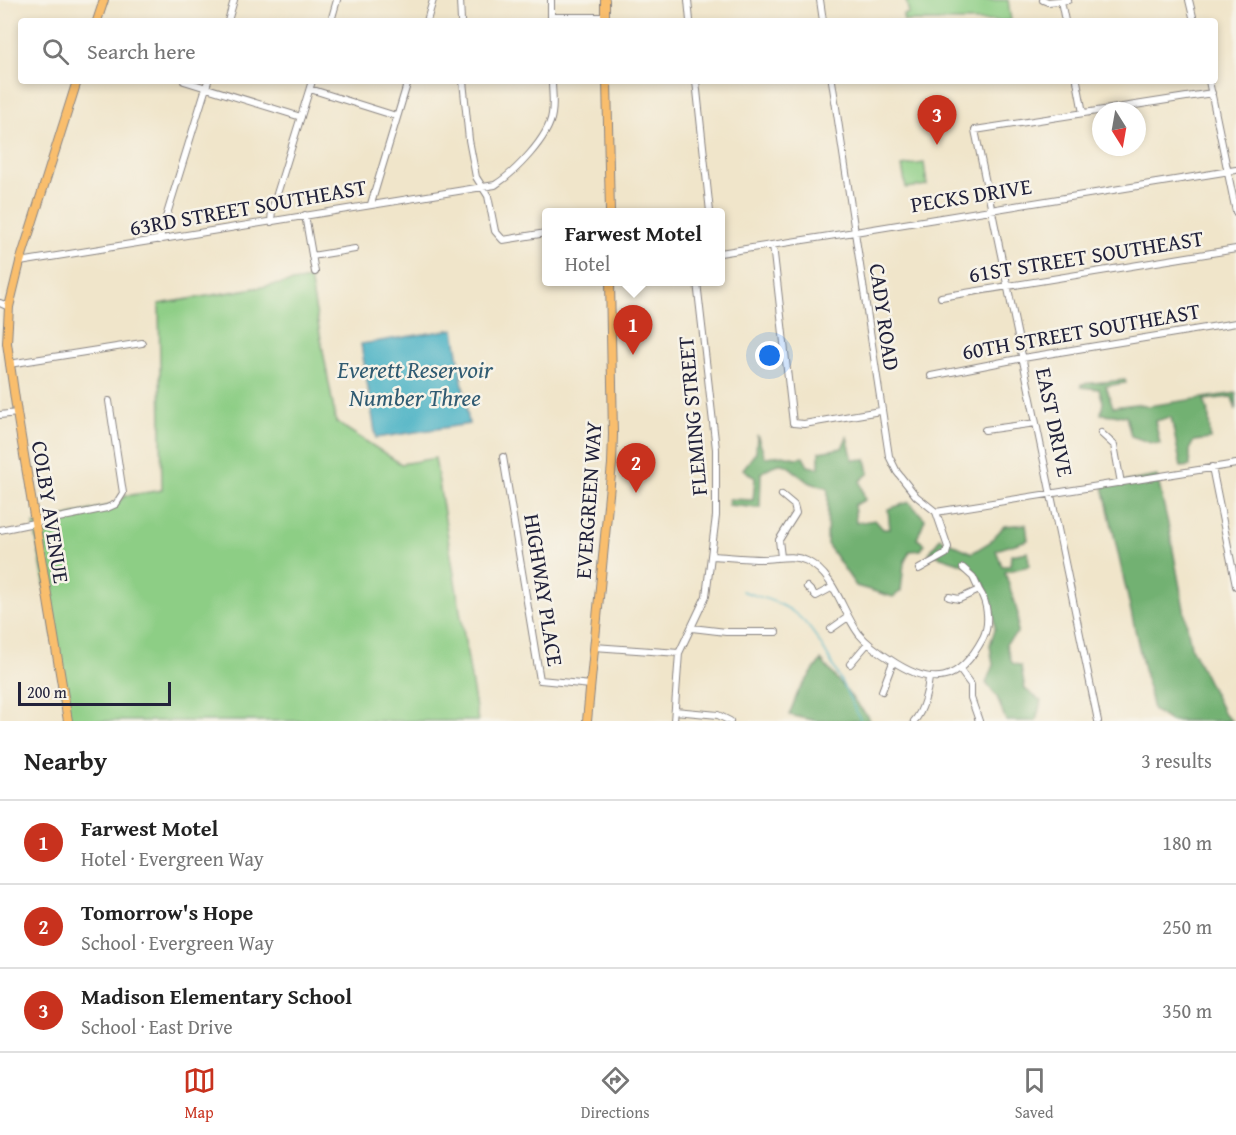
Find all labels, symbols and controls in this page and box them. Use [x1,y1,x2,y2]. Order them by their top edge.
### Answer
search box [18,18,1218,84]
icon: search [39,35,72,68]
text: Search here [87,35,196,67]
pin: 3 [918,96,956,145]
north arrow [1092,102,1146,156]
street label: 63RD STREET SOUTHEAST [127,170,369,244]
street label: PECKS DRIVE [908,170,1034,220]
popup [542,208,725,286]
text: Farwest Motel [565,217,702,249]
street label: 61ST STREET SOUTHEAST [966,222,1206,290]
text: Hotel [565,249,610,278]
street label: CADY ROAD [862,262,908,372]
street label: 60TH STREET SOUTHEAST [959,294,1203,368]
pin: 1 [614,306,652,355]
street label: FLEMING STREET [669,335,715,497]
your location [755,341,784,370]
water label: Everett Reservoir Number Three [336,352,494,415]
street label: EAST DRIVE [1028,365,1082,479]
street label: EVERGREEN WAY [567,420,609,580]
street label: COLBY AVENUE [24,439,78,585]
pin: 2 [616,444,656,493]
street label: HIGHWAY PLACE [516,511,572,669]
scale bar [18,679,171,706]
text: 200 m [27,680,67,704]
text: Nearby [24,741,107,780]
text: 3 results [1141,746,1212,775]
text: Farwest Motel [81,812,218,844]
text: 1 [38,828,49,857]
text: 180 m [1162,828,1212,857]
text: Hotel · Evergreen Way [81,844,264,873]
text: Tomorrow's Hope [81,896,253,928]
text: 2 [38,912,49,941]
text: 250 m [1162,912,1212,941]
text: School · Evergreen Way [81,928,274,957]
text: Madison Elementary School [81,980,352,1012]
text: 3 [38,996,49,1025]
text: 350 m [1162,996,1212,1025]
text: School · East Drive [81,1012,233,1041]
tab: Map [183,1064,216,1124]
tab: Directions [581,1064,650,1124]
tab: Saved [1015,1064,1053,1124]

